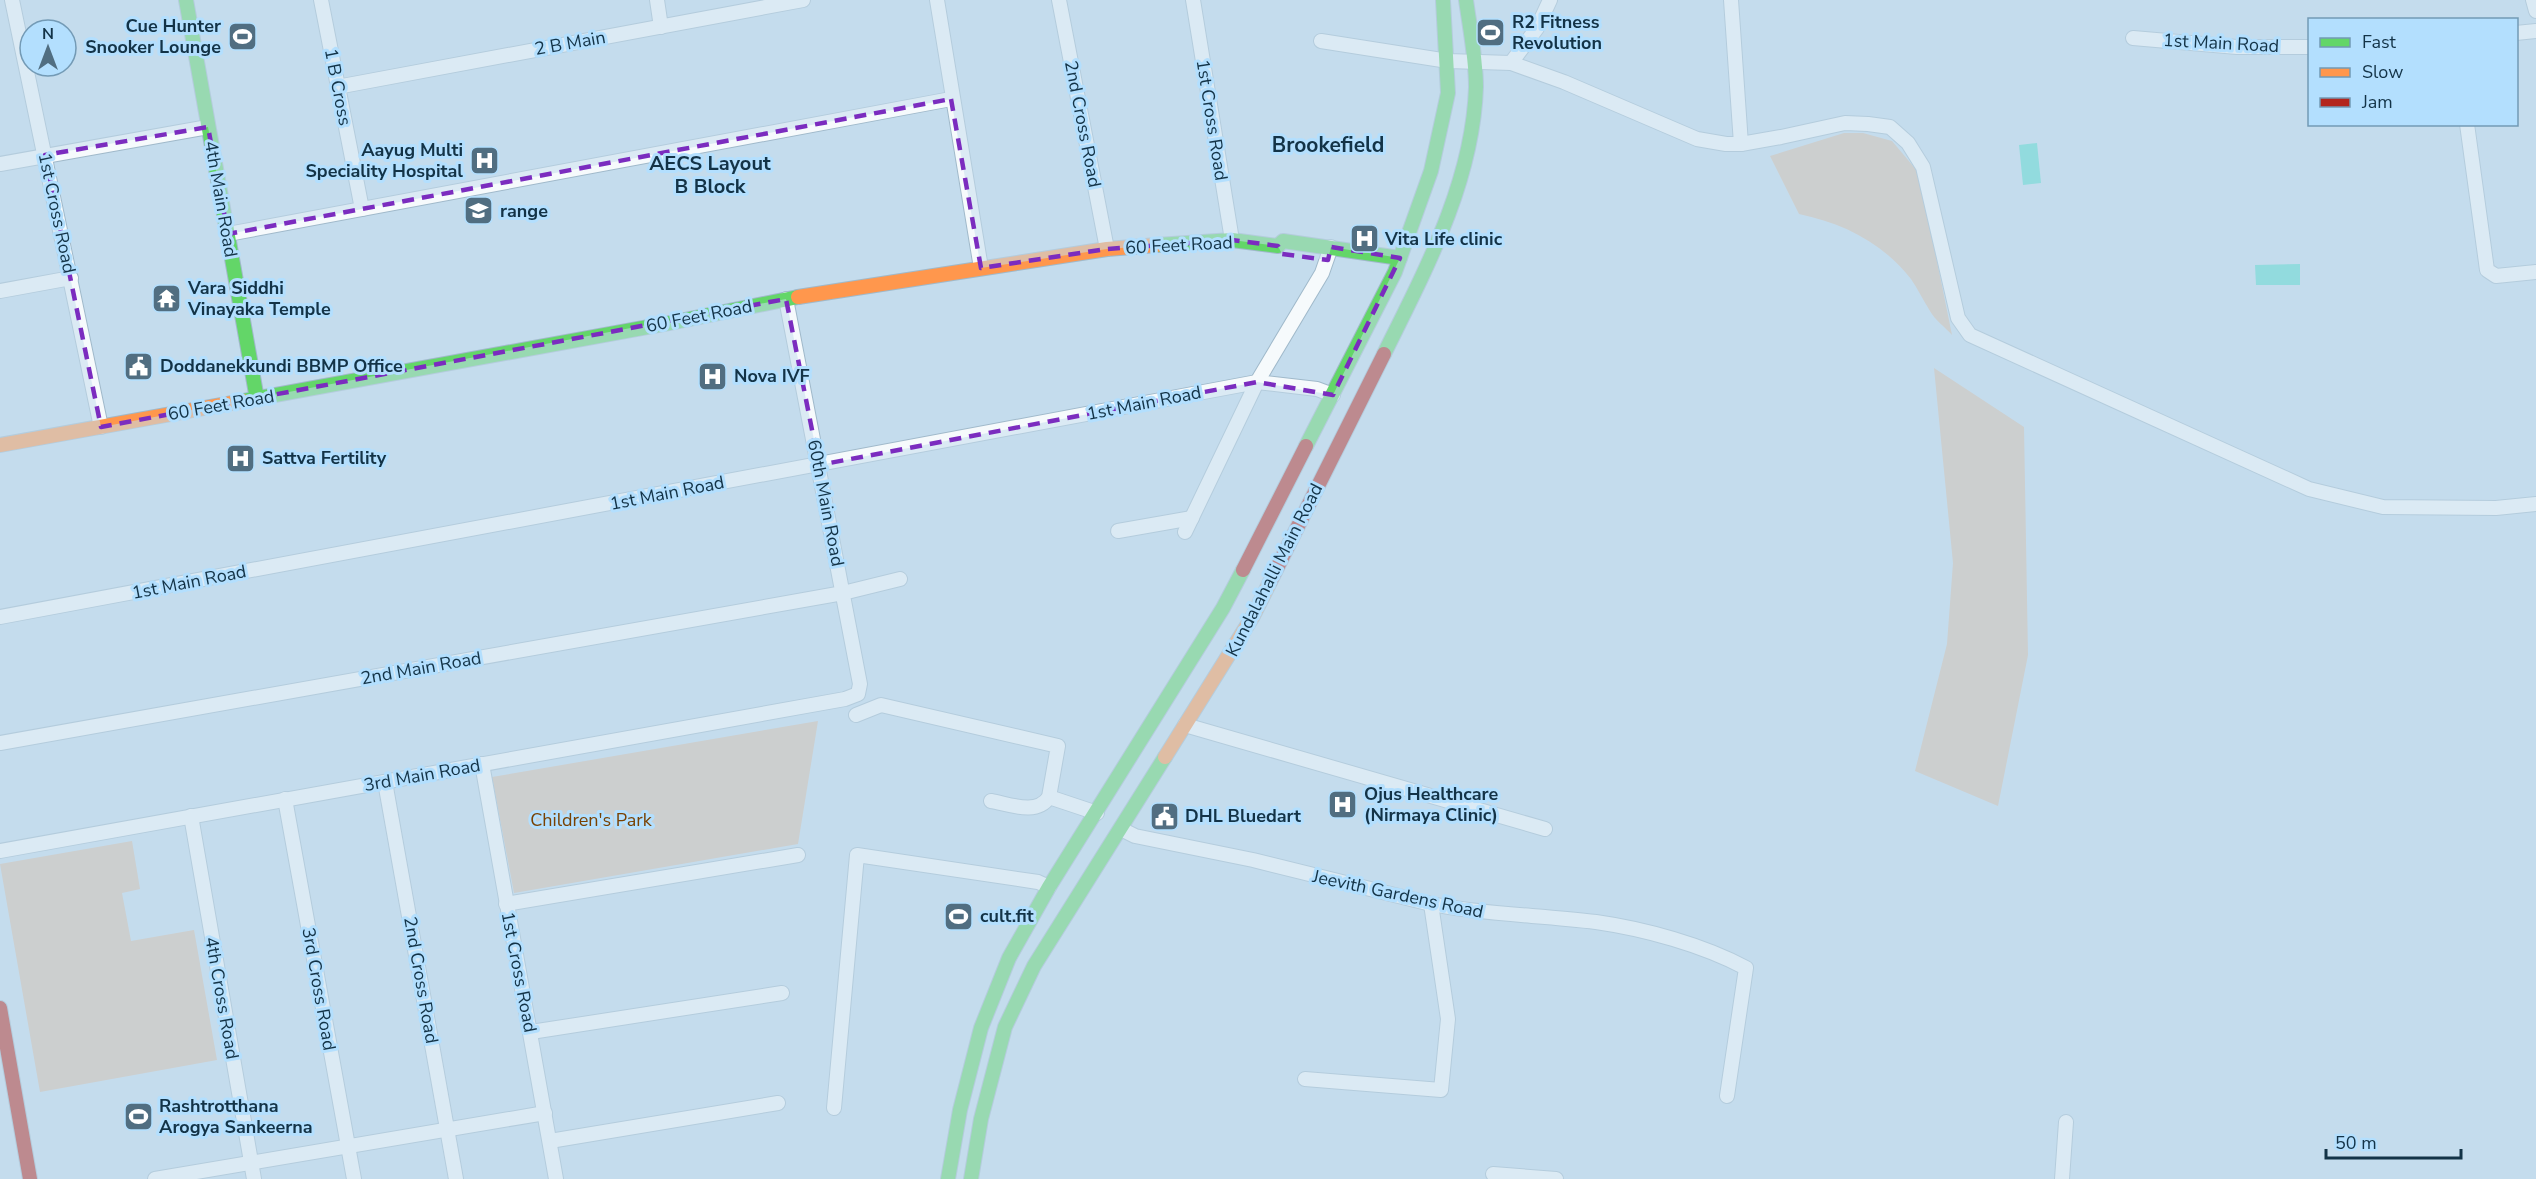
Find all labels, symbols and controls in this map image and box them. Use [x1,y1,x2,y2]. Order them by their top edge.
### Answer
place label: R2 Fitness Revolution [1512,10,1602,55]
place label: Cue Hunter Snooker Lounge [85,14,221,59]
sports icon: R2 Fitness Revolution [1475,16,1507,48]
north arrow [18,18,78,78]
legend [2308,18,2518,126]
sports icon: Cue Hunter Snooker Lounge [226,20,258,52]
text: N [42,23,54,45]
street label: 2 B Main [533,25,607,61]
street label: 1st Main Road [2162,28,2280,58]
text: Fast [2362,30,2397,54]
street label: 1 B Cross [319,46,357,128]
street label: 1st Cross Road [1191,58,1233,182]
street label: 2nd Cross Road [1059,59,1107,189]
text: Slow [2362,60,2403,84]
text: Jam [2361,90,2393,114]
district label: Brookefield [1272,131,1384,159]
place label: Aayug Multi Speciality Hospital [305,138,463,183]
street label: 4th Main Road [199,139,243,259]
hospital icon: Aayug Multi Speciality Hospital [468,144,500,176]
district label: AECS Layout B Block [649,150,771,200]
street label: 1st Cross Road [33,151,81,275]
school or university icon: range [463,195,495,227]
place label: range [500,199,548,223]
hospital icon: Vita Life clinic [1348,223,1380,255]
place label: Vita Life clinic [1384,227,1503,251]
street label: 60 Feet Road [1125,230,1233,260]
place label: Vara Siddhi Vinayaka Temple [187,276,331,321]
temple icon: Vara Siddhi Vinayaka Temple [151,282,183,314]
street label: 60 Feet Road [644,294,754,338]
public building icon: Doddanekkundi BBMP Office [123,350,155,382]
place label: Doddanekkundi BBMP Office [160,354,403,378]
hospital icon: Nova IVF [697,360,729,392]
place label: Nova IVF [734,364,810,388]
street label: 1st Main Road [1085,380,1203,426]
street label: 60 Feet Road [166,384,276,426]
street label: 60th Main Road [802,438,850,568]
hospital icon: Sattva Fertility [225,442,257,474]
place label: Sattva Fertility [262,446,387,470]
street label: 1st Main Road [608,470,726,516]
street label: Kundalahalli Main Road [1220,479,1328,661]
street label: 1st Main Road [130,559,248,605]
street label: 2nd Main Road [359,646,483,690]
street label: 3rd Main Road [362,753,482,797]
place label: Ojus Healthcare (Nirmaya Clinic) [1364,782,1499,827]
hospital icon: Ojus Healthcare (Nirmaya Clinic) [1327,788,1359,820]
public building icon: DHL Bluedart [1148,800,1180,832]
place label: DHL Bluedart [1185,804,1301,828]
park label: Children's Park [530,808,653,832]
street label: Jeevith Gardens Road [1309,864,1486,924]
sports icon: cult.fit [943,900,975,932]
place label: cult.fit [980,904,1034,928]
street label: 1st Cross Road [496,910,542,1034]
street label: 2nd Cross Road [398,915,444,1045]
street label: 3rd Cross Road [296,926,342,1052]
street label: 4th Cross Road [199,935,245,1061]
place label: Rashtrotthana Arogya Sankeerna [159,1094,313,1139]
sports icon: Rashtrotthana Arogya Sankeerna [122,1100,154,1132]
scale bar [2326,1122,2461,1160]
text: 50 m [2335,1131,2377,1155]

